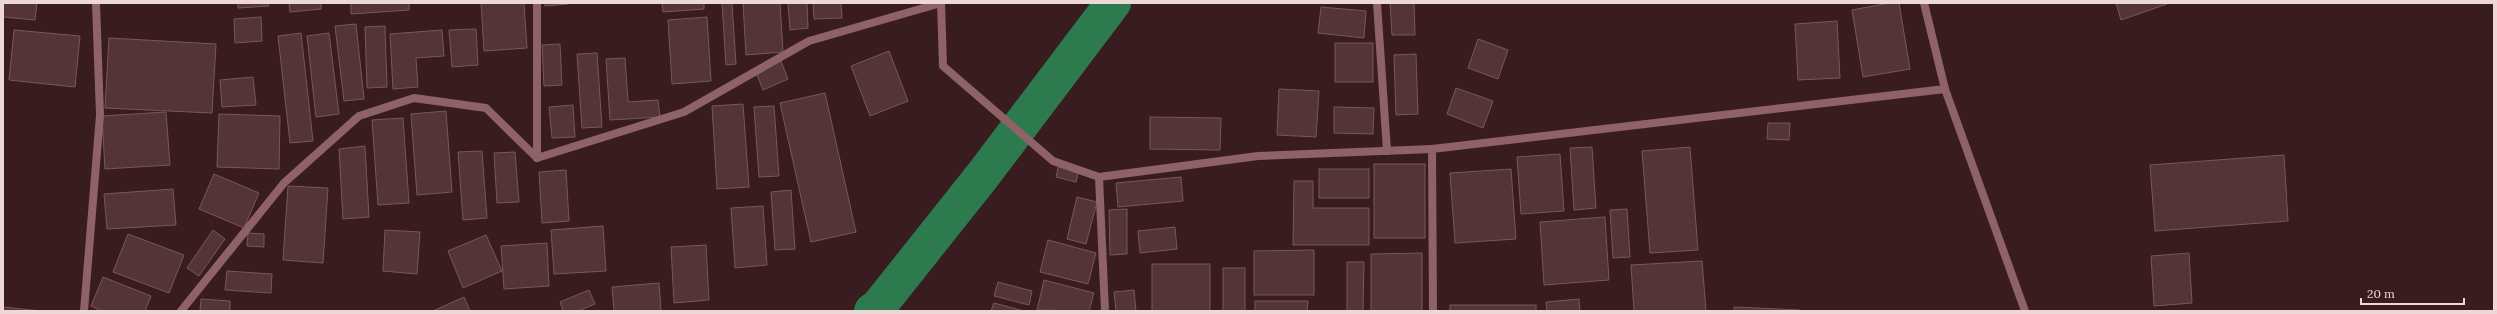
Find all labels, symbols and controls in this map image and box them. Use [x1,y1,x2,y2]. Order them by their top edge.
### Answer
scale bar [2361,280,2464,306]
text: 20 m [2367,286,2395,301]

